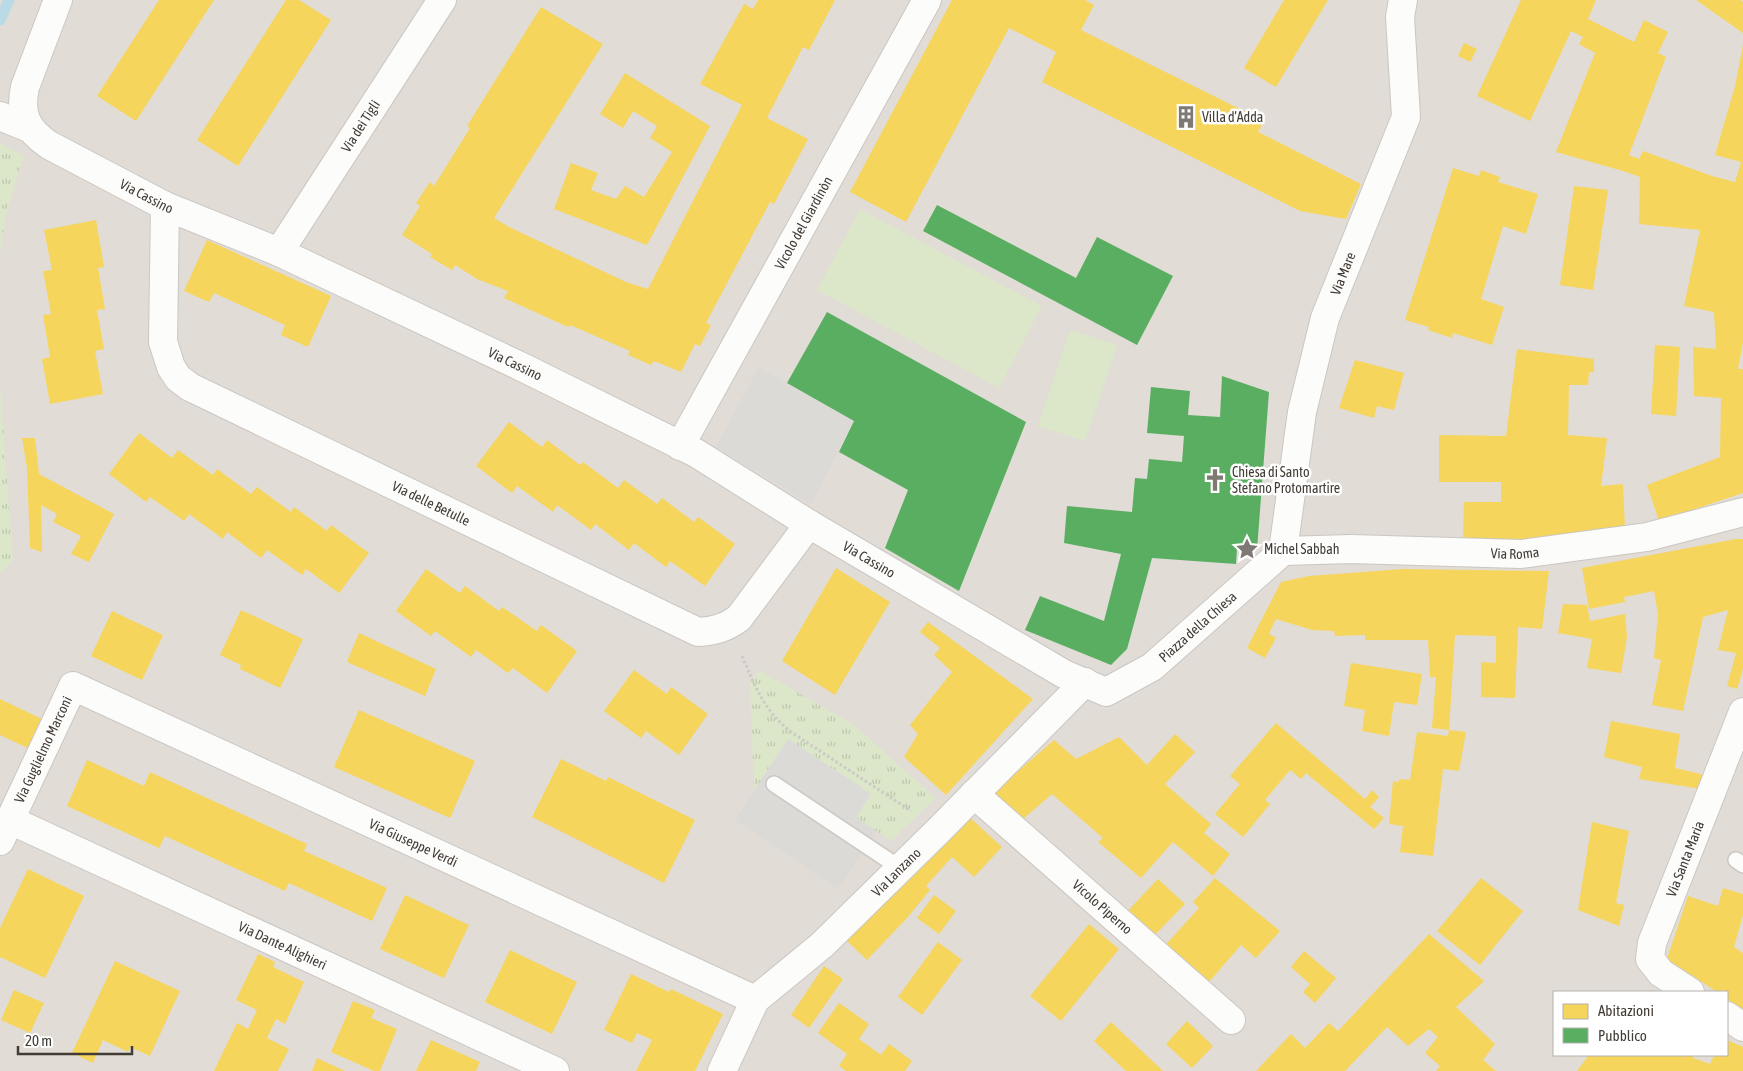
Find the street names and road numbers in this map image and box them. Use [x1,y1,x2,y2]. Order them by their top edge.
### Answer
street label: Via dei Tigli [338,97,383,155]
street label: Vicolo del Giardinòn [771,174,836,272]
street label: Via Cassino [117,176,175,216]
street label: Via Mare [1327,250,1359,297]
street label: Via Cassino [485,344,545,384]
street label: Via delle Betulle [390,478,473,529]
street label: Via Cassino [840,538,898,581]
street label: Via Roma [1490,544,1540,562]
street label: Piazza della Chiesa [1156,588,1239,665]
street label: Via Guglielmo Marconi [11,694,75,806]
street label: Via Giuseppe Verdi [367,815,460,870]
street label: Via Santa Maria [1663,819,1707,899]
street label: Via Lanzano [868,845,924,900]
street label: Vicolo Piperno [1069,876,1136,937]
street label: Via Dante Alighieri [236,918,329,973]

